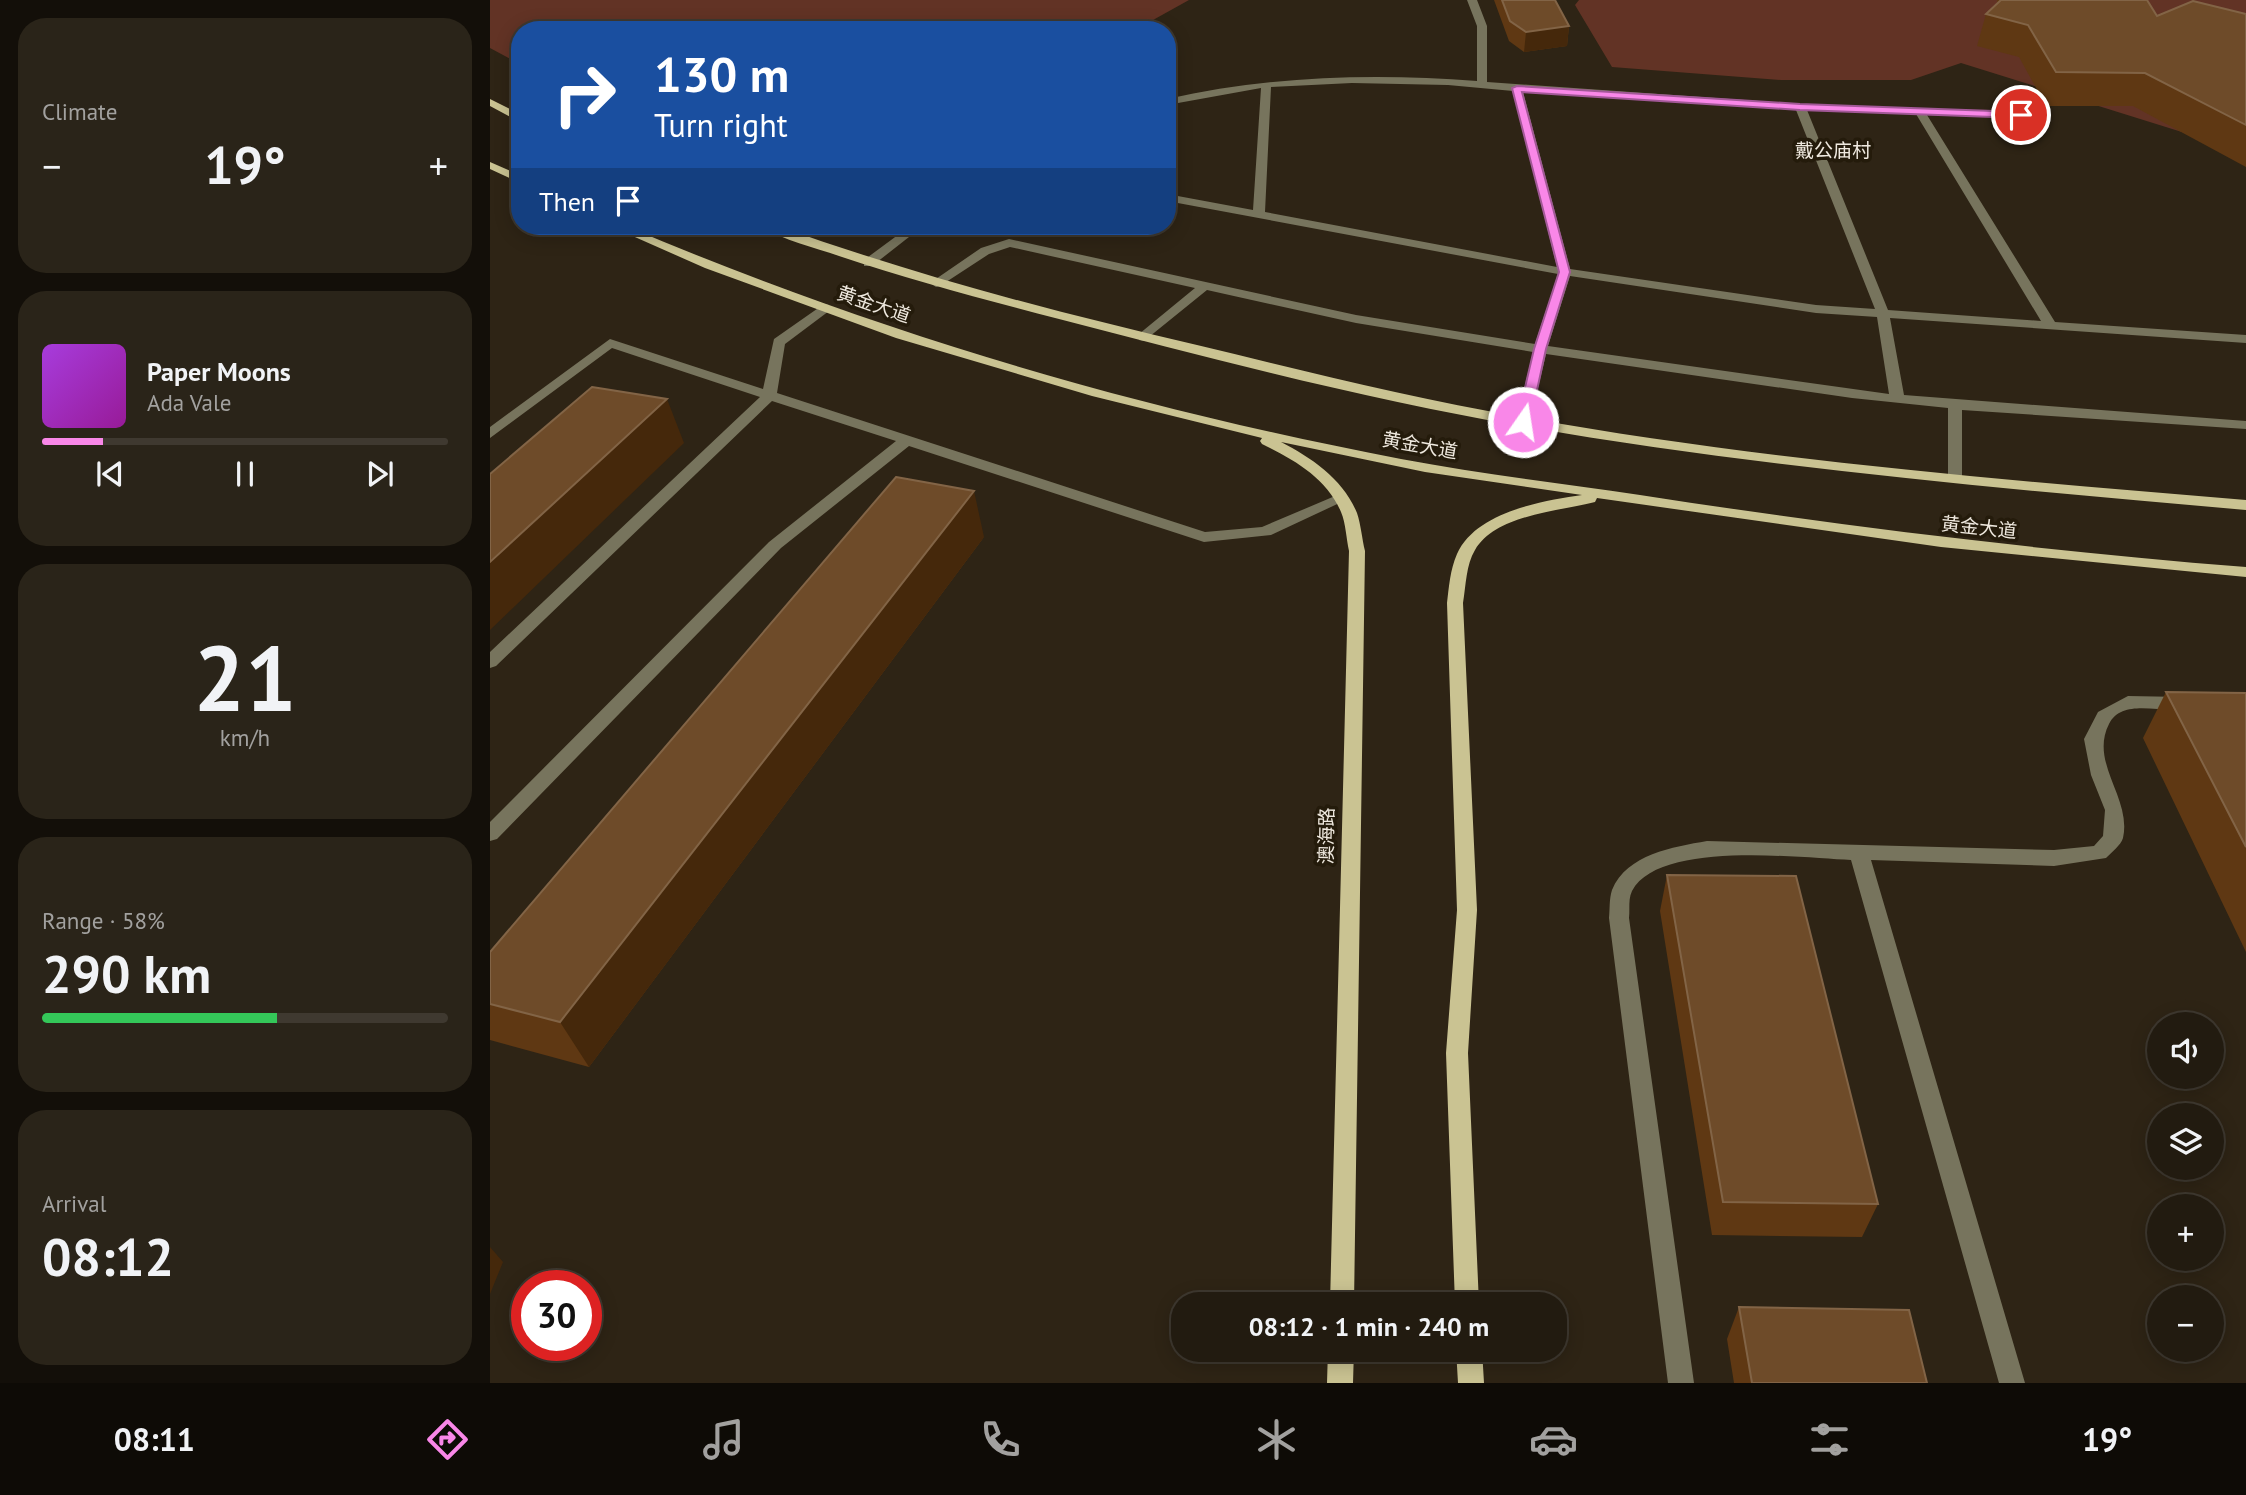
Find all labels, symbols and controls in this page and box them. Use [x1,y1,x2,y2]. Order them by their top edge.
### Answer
text: 130 m [654,42,789,106]
icon: right [539,49,630,140]
pin [1991,85,2051,145]
icon: arrive [2002,96,2040,134]
text: Climate [42,97,117,126]
text: Turn right [654,104,788,146]
text: 19° [204,131,286,198]
district label: 戴公庙村 [1795,138,1871,162]
text: − [42,141,61,190]
text: + [429,141,448,190]
icon: arrive [609,182,647,220]
text: Then [539,185,595,218]
street label: 黄金大道 [834,280,914,328]
text: Paper Moons [147,355,291,388]
position arrow [1486,385,1560,459]
text: Ada Vale [147,388,231,417]
street label: 黄金大道 [1380,427,1460,463]
icon: previous [91,455,129,493]
icon: pause [226,455,264,493]
icon: next [361,455,399,493]
street label: 黄金大道 [1940,511,2018,543]
text: 21 [193,618,297,736]
text: km/h [220,723,270,752]
street label: 澳海路 [1314,807,1338,865]
text: Range · 58% [42,906,165,935]
text: 290 km [42,940,211,1007]
map controls [2147,1012,2224,1362]
button: sound [2147,1012,2224,1089]
button: layers [2147,1103,2224,1180]
text: Arrival [42,1189,106,1218]
button: + [2147,1194,2224,1271]
text: 08:12 [42,1223,174,1290]
speed limit sign: 30 [511,1270,602,1361]
button: − [2147,1285,2224,1362]
text: 08:12 · 1 min · 240 m [1249,1310,1489,1343]
icon: directions [423,1415,472,1464]
icon: music [699,1415,748,1464]
icon: phone [976,1415,1025,1464]
icon: climate [1252,1415,1301,1464]
icon: car [1529,1415,1578,1464]
icon: filters [1805,1415,1854,1464]
text: 08:11 [114,1418,195,1460]
text: 19° [2082,1418,2132,1460]

